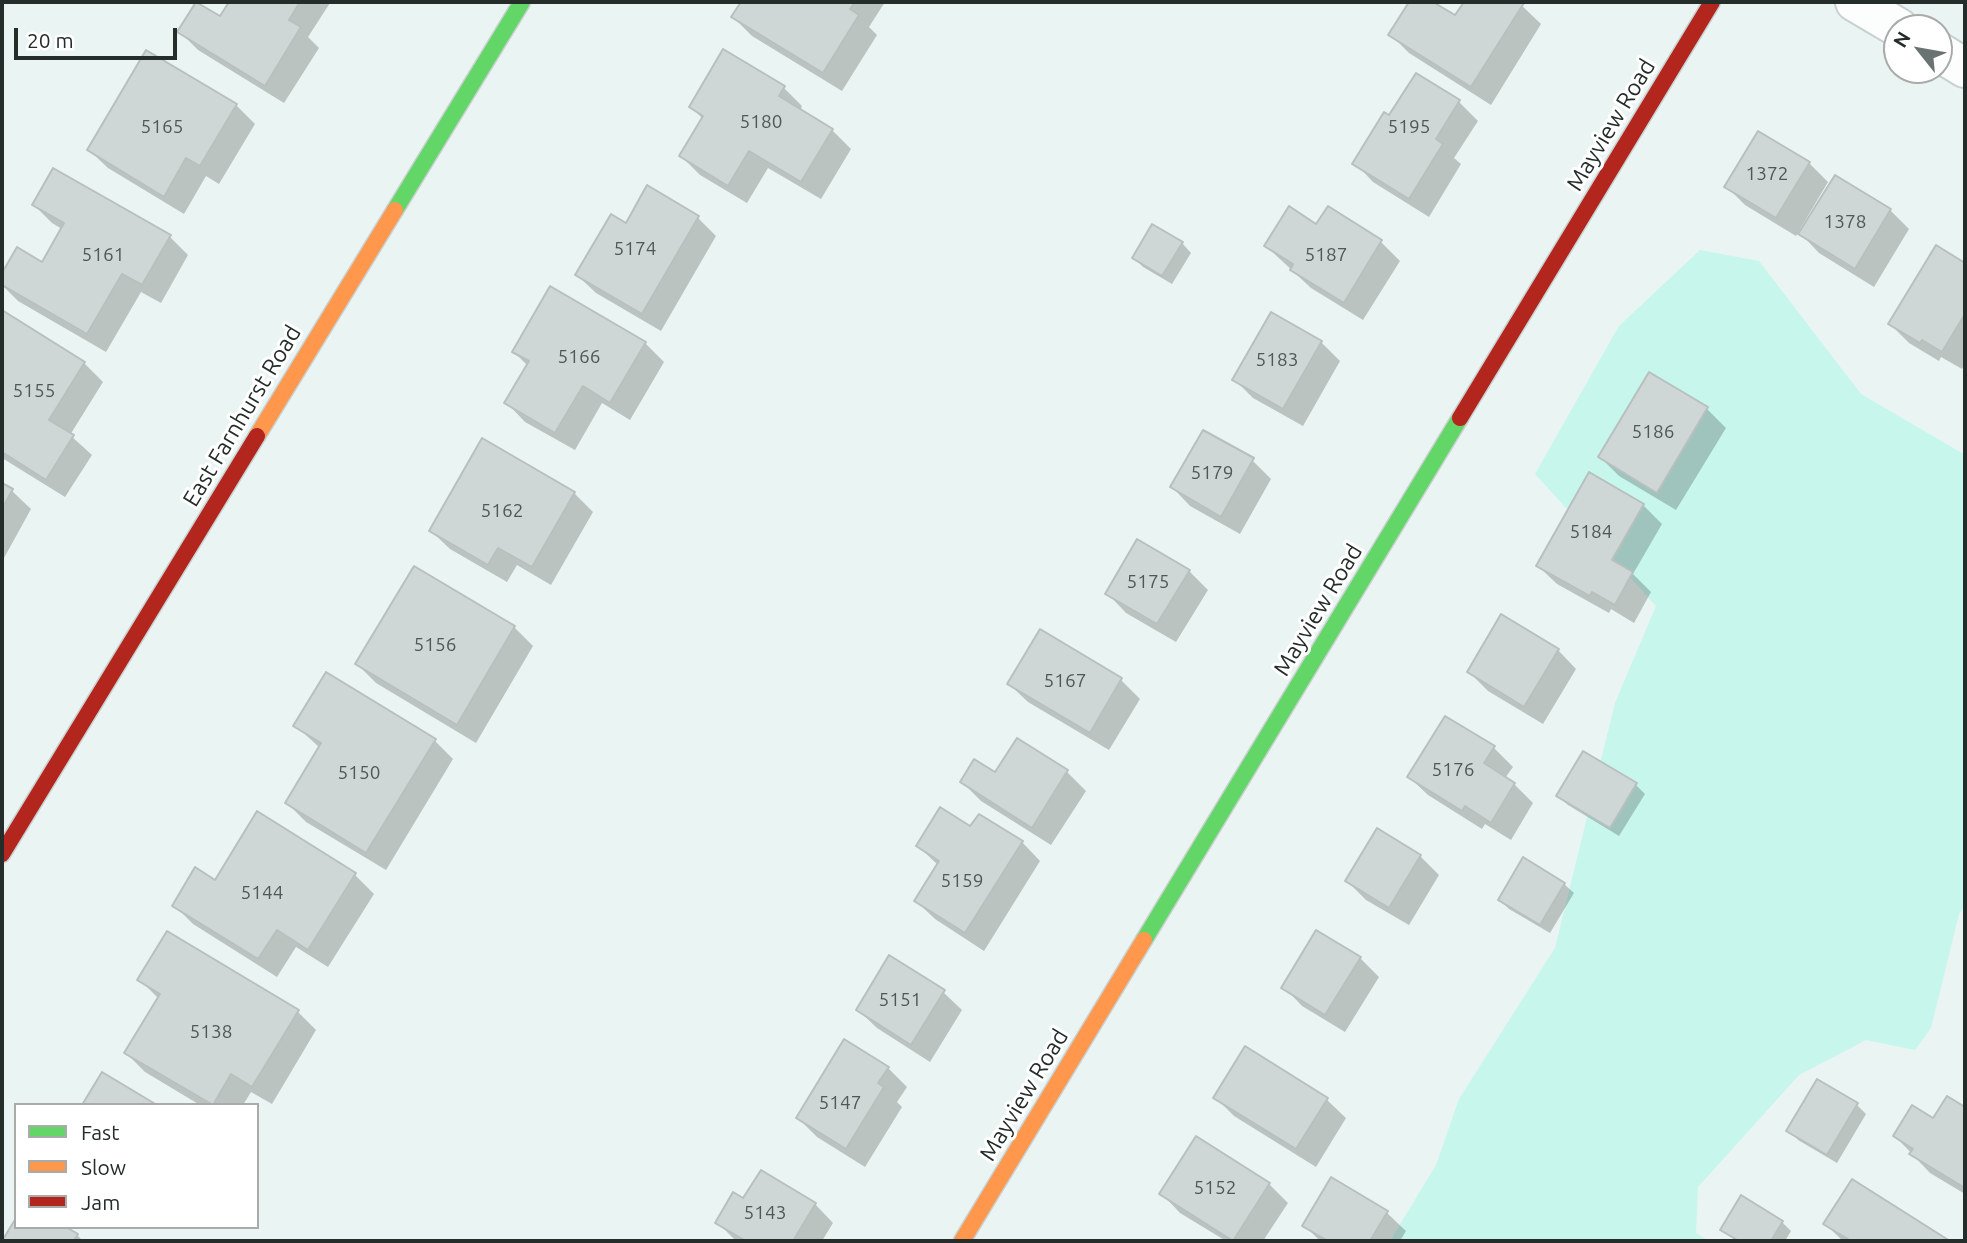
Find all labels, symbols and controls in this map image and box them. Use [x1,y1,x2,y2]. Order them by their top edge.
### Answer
scale bar [18,14,180,58]
north arrow [1883,14,1953,84]
text: N [1889,27,1915,51]
text: 20 m [27,28,74,52]
street label: Mayview Road [1561,54,1661,196]
house number: 5180 [740,111,782,133]
house number: 5165 [141,116,183,138]
house number: 5195 [1388,116,1430,138]
house number: 1372 [1746,163,1788,185]
house number: 1378 [1824,211,1866,233]
house number: 5174 [614,238,656,260]
house number: 5161 [82,244,124,266]
house number: 5187 [1305,244,1347,266]
street label: East Farnhurst Road [177,321,307,511]
house number: 5166 [558,346,600,368]
house number: 5183 [1256,349,1298,371]
house number: 5155 [13,380,55,402]
house number: 5186 [1632,421,1674,443]
house number: 5179 [1191,462,1233,484]
house number: 5162 [481,500,523,522]
house number: 5184 [1570,521,1612,543]
street label: Mayview Road [1268,539,1368,681]
house number: 5175 [1127,571,1169,593]
house number: 5156 [414,634,456,656]
house number: 5167 [1044,670,1086,692]
house number: 5176 [1432,759,1474,781]
house number: 5150 [338,762,380,784]
house number: 5159 [941,870,983,892]
house number: 5144 [241,882,283,904]
house number: 5151 [879,989,921,1011]
house number: 5138 [190,1021,232,1043]
street label: Mayview Road [974,1024,1074,1166]
house number: 5147 [819,1092,861,1114]
legend [14,1103,259,1229]
text: Fast [81,1120,119,1144]
text: Slow [81,1155,126,1179]
house number: 5152 [1194,1177,1236,1199]
text: Jam [81,1190,120,1214]
house number: 5143 [744,1202,786,1224]

